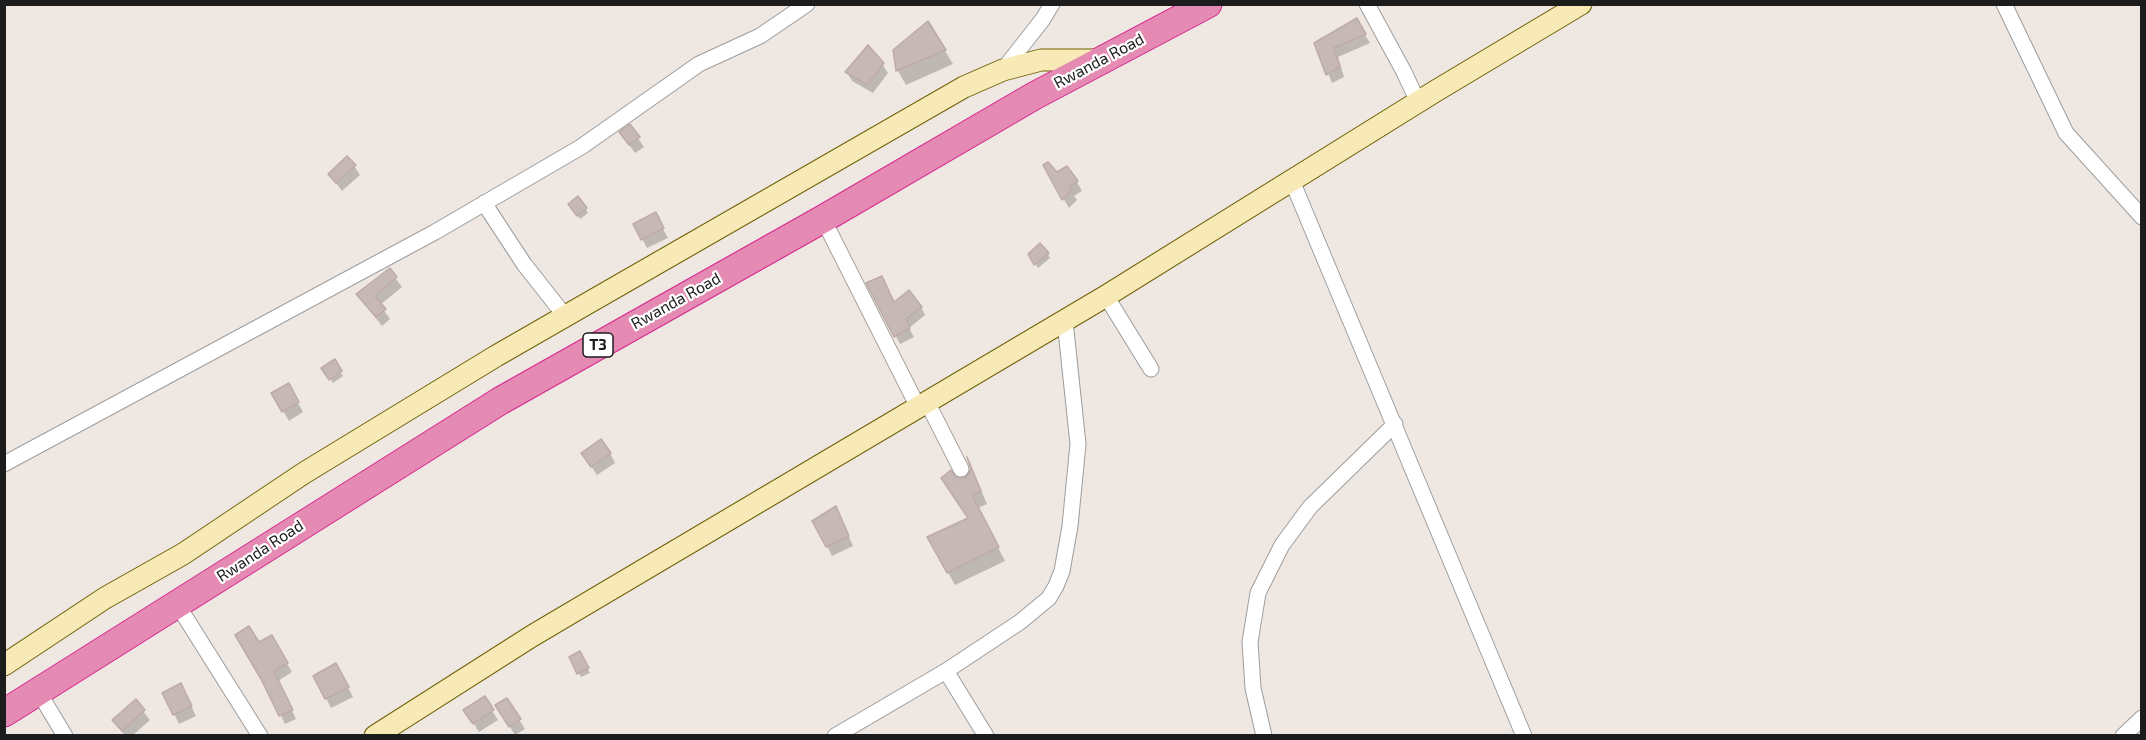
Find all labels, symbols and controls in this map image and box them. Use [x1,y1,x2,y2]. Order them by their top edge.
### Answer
street label: Rwanda Road [1051,29,1147,93]
street label: Rwanda Road [628,268,724,334]
road number: T3 [583,333,613,357]
street label: Rwanda Road [213,516,307,586]

